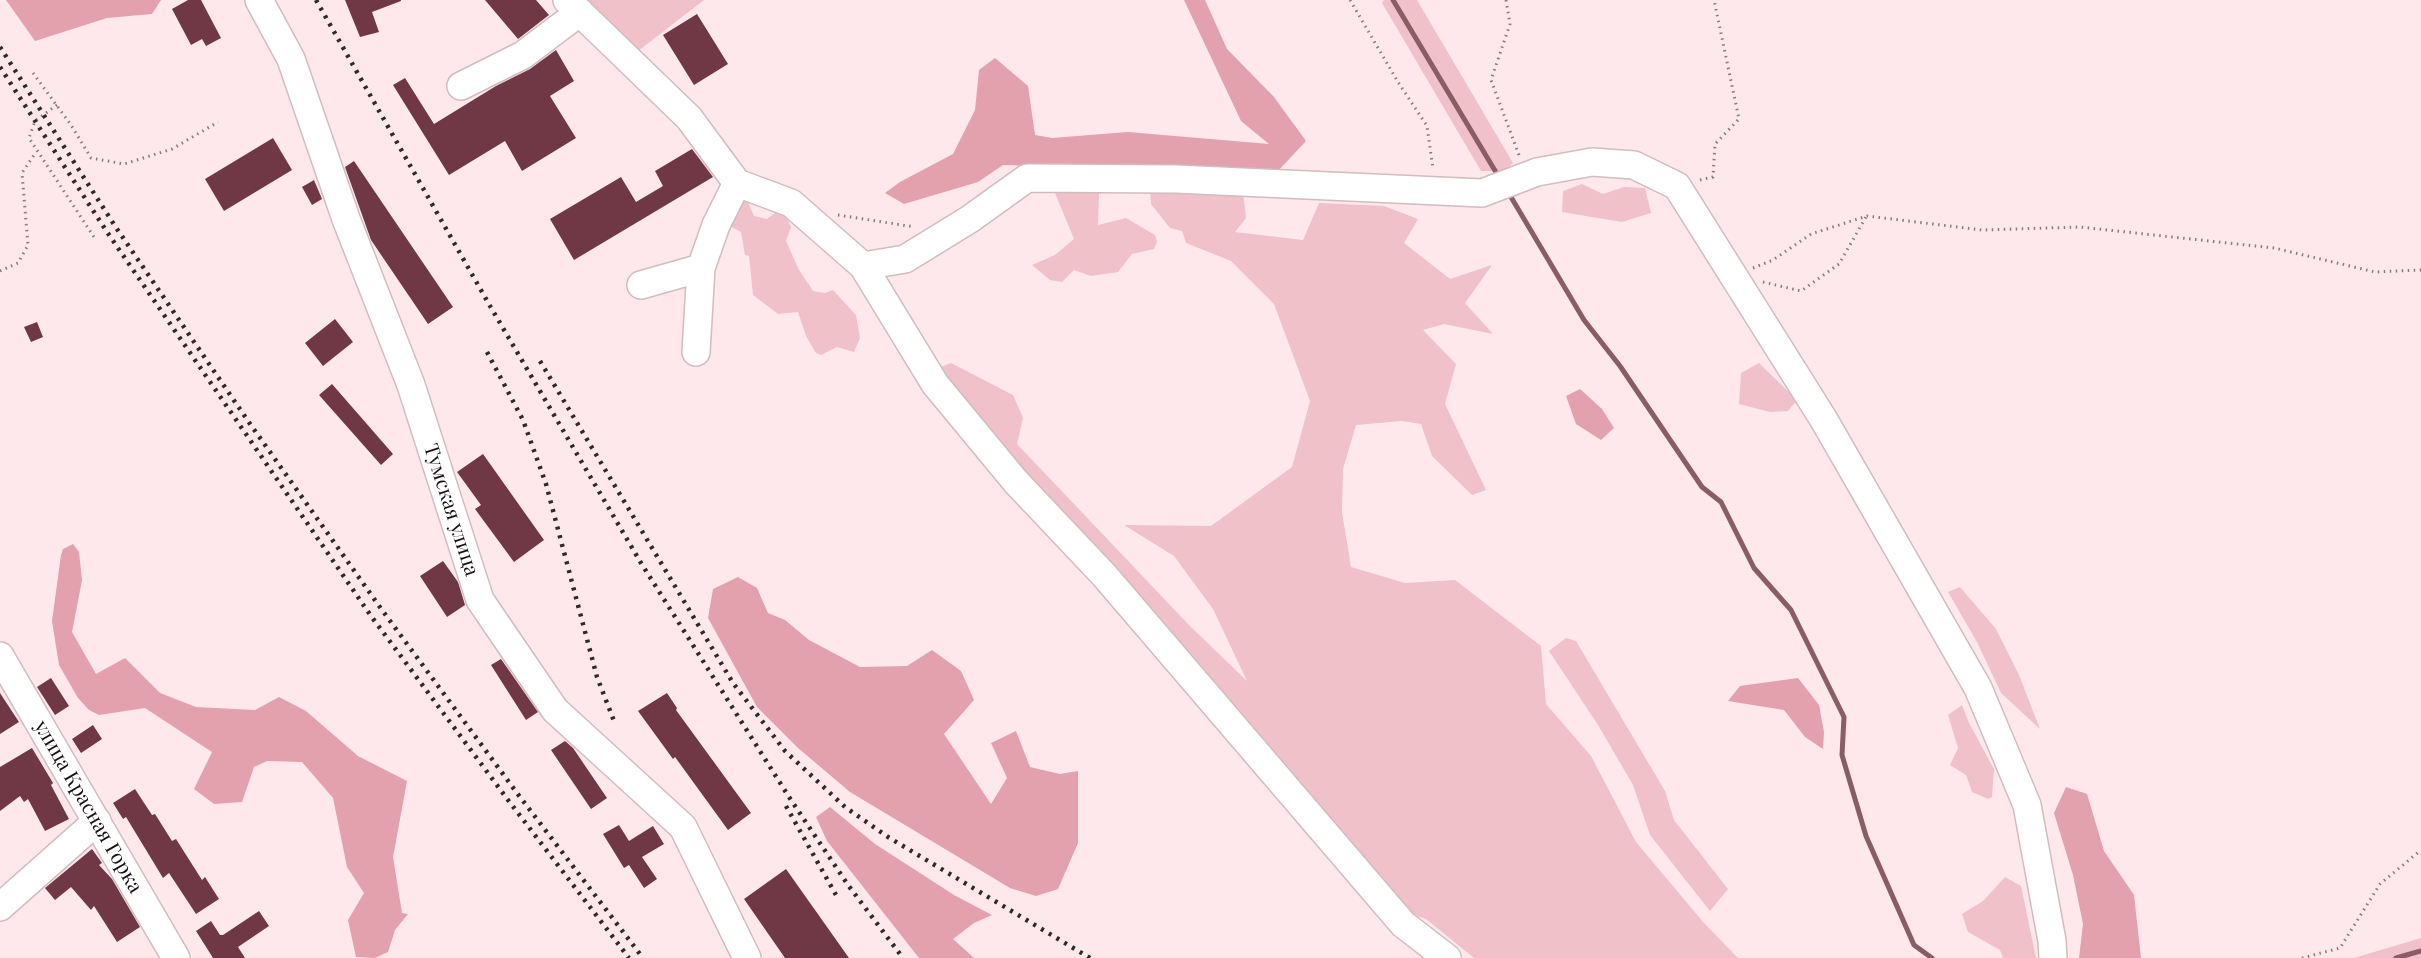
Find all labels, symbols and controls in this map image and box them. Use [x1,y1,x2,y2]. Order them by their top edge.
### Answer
street label: Тумская улица [418,441,484,579]
street label: улица Красная Горка [29,716,147,898]

